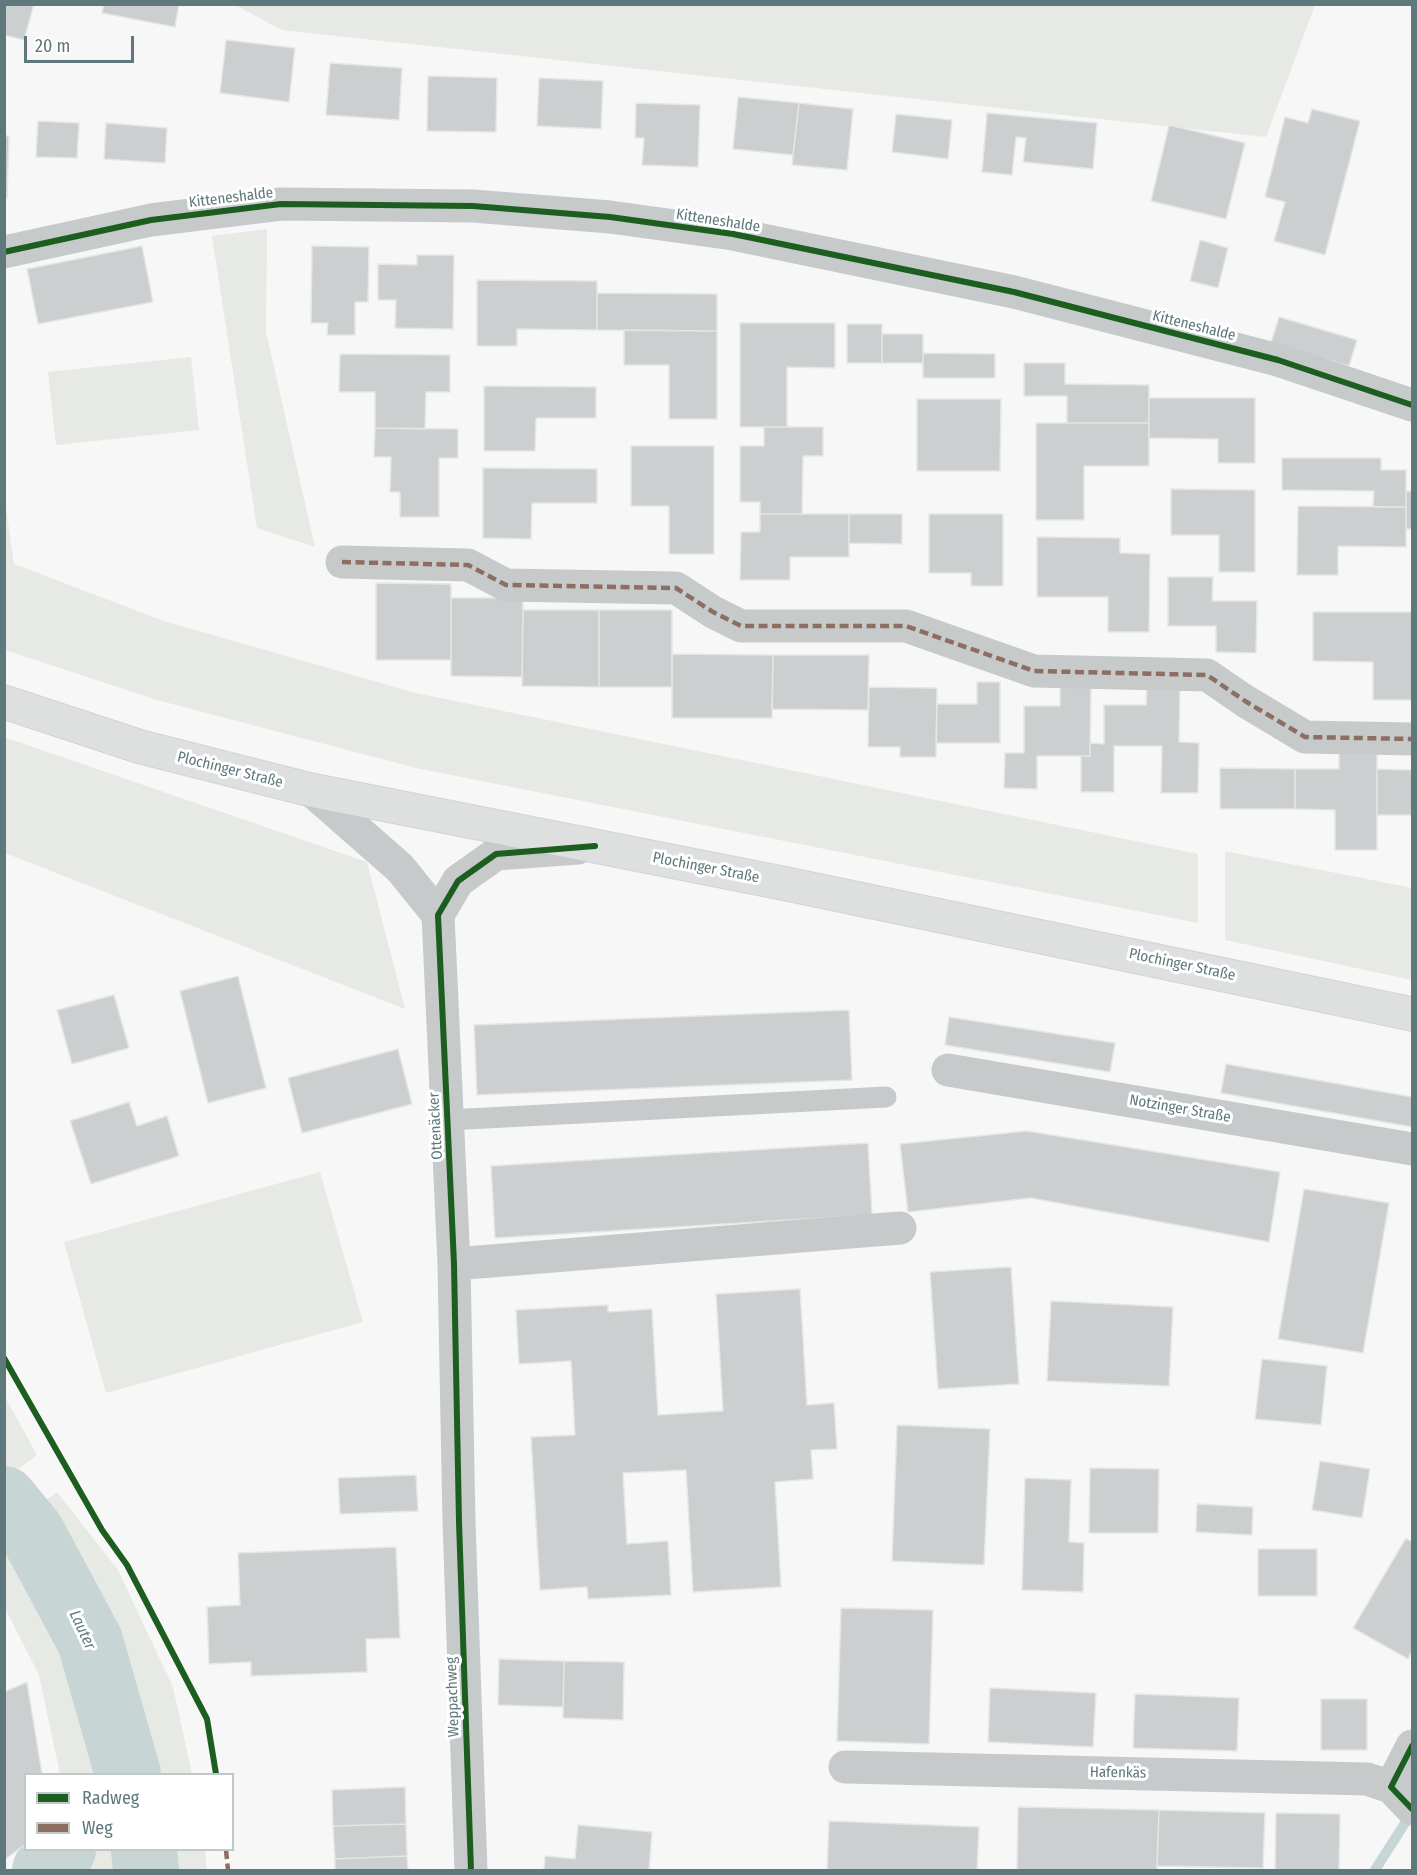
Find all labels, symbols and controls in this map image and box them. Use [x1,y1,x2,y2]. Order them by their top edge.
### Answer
scale bar [27,24,136,62]
text: 20 m [35,35,70,57]
street label: Kitteneshalde [188,184,274,212]
street label: Kitteneshalde [675,205,761,237]
street label: Kitteneshalde [1151,307,1237,345]
street label: Plochinger Straße [175,748,285,792]
street label: Plochinger Straße [651,849,761,887]
street label: Plochinger Straße [1127,945,1237,985]
street label: Notzinger Straße [1128,1091,1232,1127]
street label: Ottenäcker [425,1092,447,1160]
water label: Lauter [65,1607,99,1653]
street label: Weppachweg [443,1657,463,1737]
street label: Hafenkäs [1090,1764,1146,1782]
legend [24,1773,234,1851]
text: Radweg [82,1787,139,1809]
text: Weg [82,1817,113,1839]

